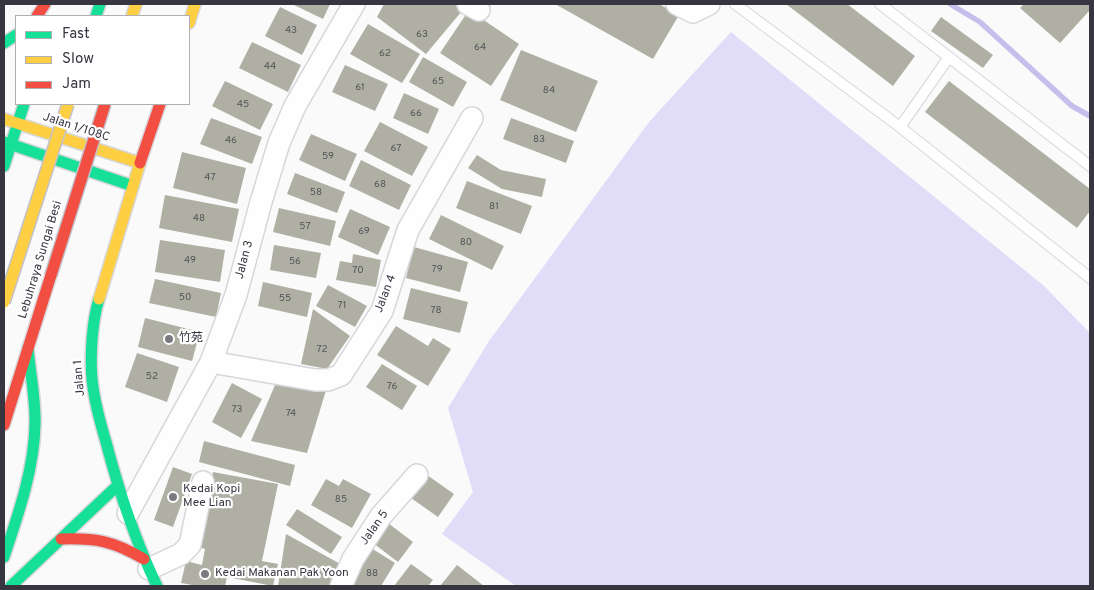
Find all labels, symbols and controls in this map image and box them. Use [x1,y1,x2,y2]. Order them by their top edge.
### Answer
legend [15,15,190,105]
text: Fast [62,25,90,44]
house number: 43 [285,25,297,37]
house number: 63 [416,29,428,41]
house number: 64 [474,42,486,54]
house number: 62 [379,48,391,60]
text: Slow [62,50,94,69]
house number: 44 [264,61,276,73]
text: Jam [62,75,91,94]
house number: 65 [432,76,444,88]
house number: 61 [355,82,365,94]
house number: 84 [543,85,555,97]
house number: 45 [237,99,249,111]
house number: 66 [410,108,422,120]
street label: Jalan 1/108C [41,110,111,146]
house number: 83 [533,134,545,146]
house number: 46 [225,135,237,147]
house number: 67 [391,143,401,155]
house number: 59 [322,151,334,163]
house number: 47 [204,172,216,184]
house number: 68 [374,179,386,191]
house number: 58 [310,187,322,199]
street label: Lebuhraya Sungai Besi [16,199,66,321]
house number: 81 [489,201,499,213]
house number: 48 [193,213,205,225]
house number: 57 [299,221,311,233]
house number: 69 [358,226,370,238]
house number: 80 [460,237,472,249]
street label: Jalan 3 [233,239,257,281]
house number: 49 [184,255,196,267]
house number: 56 [289,256,301,268]
house number: 79 [431,264,443,276]
house number: 70 [352,265,364,277]
street label: Jalan 4 [372,273,400,315]
house number: 50 [179,292,191,304]
house number: 55 [279,293,291,305]
house number: 71 [337,300,347,312]
house number: 78 [430,305,442,317]
place label: 竹苑 [179,332,203,346]
marker: 竹苑 [163,333,175,345]
house number: 72 [316,344,328,356]
street label: Jalan 1 [71,359,89,397]
house number: 52 [146,371,158,383]
house number: 76 [387,381,397,393]
house number: 73 [231,404,243,416]
house number: 74 [286,408,296,420]
place label: Kedai Kopi Mee Lian [183,483,240,511]
marker: Kedai Kopi Mee Lian [167,491,179,503]
house number: 85 [335,494,347,506]
street label: Jalan 5 [358,508,392,548]
place label: Kedai Makanan Pak Yoon [215,567,349,581]
marker: Kedai Makanan Pak Yoon [199,568,211,580]
house number: 88 [366,568,378,580]

